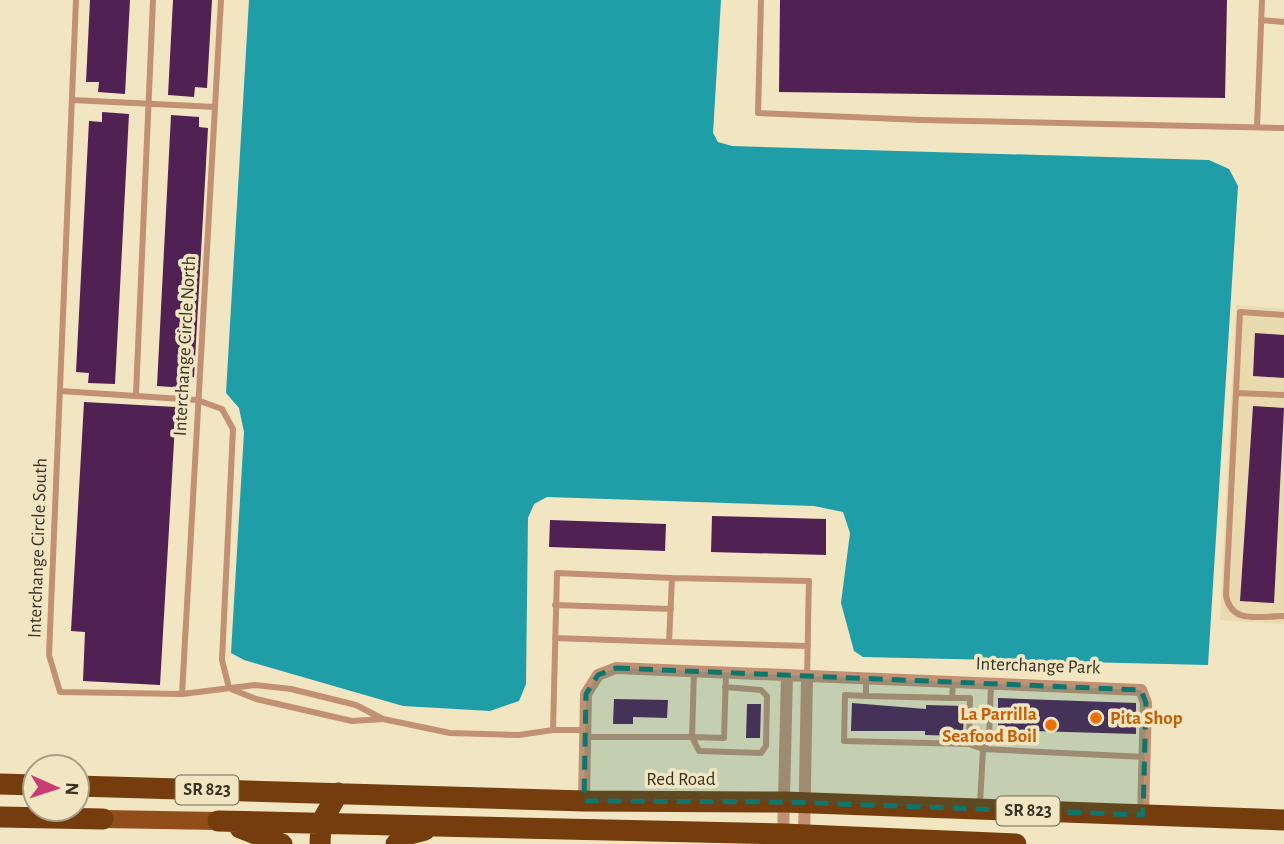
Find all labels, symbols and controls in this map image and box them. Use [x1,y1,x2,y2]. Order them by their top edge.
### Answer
street label: Interchange Circle North [171,255,199,437]
street label: Interchange Circle South [25,458,51,638]
street label: Interchange Park [975,654,1101,678]
place label: La Parrilla Seafood Boil [942,705,1037,746]
place label: Pita Shop [1110,709,1183,728]
marker: Pita Shop [1088,710,1104,726]
marker: La Parrilla Seafood Boil [1043,717,1059,733]
north arrow [21,753,91,823]
street label: Red Road [646,770,716,789]
road number: SR 823 [176,776,238,804]
text: N [62,782,81,796]
road number: SR 823 [996,796,1060,826]

